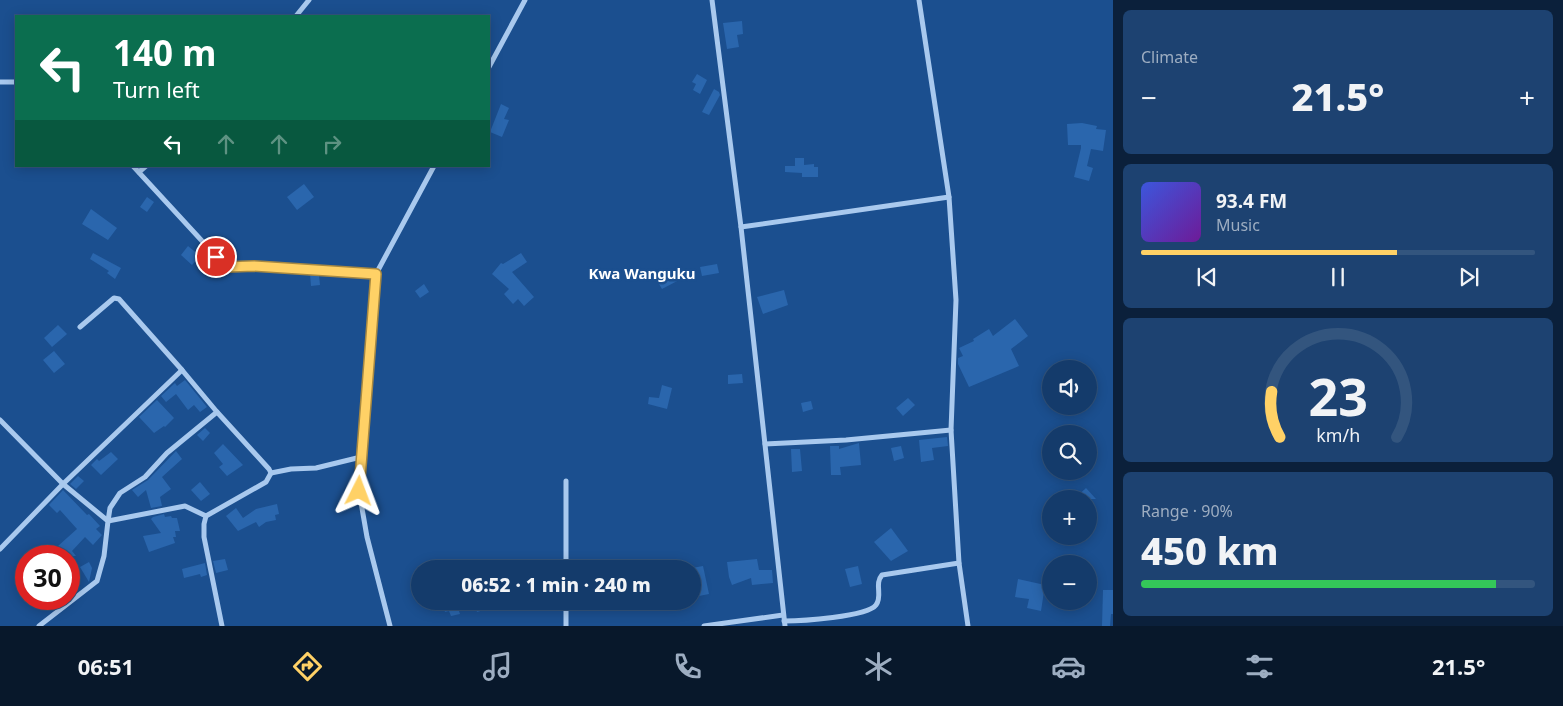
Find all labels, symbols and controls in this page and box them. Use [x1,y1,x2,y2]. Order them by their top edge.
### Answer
text: 140 m [113,29,216,76]
icon: left [30,35,95,100]
text: Climate [1141,46,1198,68]
text: 21.5° [1292,70,1384,122]
text: Turn left [113,74,200,104]
text: − [1141,78,1157,116]
text: + [1519,78,1535,116]
icon: left [159,130,187,158]
icon: ahead [212,130,240,158]
icon: ahead [265,130,293,158]
icon: right [318,130,346,158]
text: 93.4 FM [1216,188,1287,214]
text: Music [1216,214,1260,236]
pin [195,236,237,278]
icon: arrive [202,243,230,271]
district label: Kwa Wanguku [589,263,695,283]
icon: previous [1193,263,1221,291]
icon: pause [1324,263,1352,291]
icon: next [1455,263,1483,291]
map controls [1042,360,1097,610]
button: sound [1042,360,1097,415]
text: 23 [1308,360,1368,431]
text: km/h [1316,423,1360,447]
button: search [1042,425,1097,480]
position arrow [332,464,384,516]
button: + [1042,490,1097,545]
text: Range · 90% [1141,500,1233,522]
text: 450 km [1141,524,1279,576]
speed limit sign: 30 [15,545,80,610]
button: − [1042,555,1097,610]
text: 06:52 · 1 min · 240 m [461,572,651,598]
icon: directions [290,649,325,684]
icon: music [480,649,515,684]
icon: phone [670,649,705,684]
icon: climate [861,649,896,684]
icon: car [1051,649,1086,684]
icon: filters [1242,649,1277,684]
text: 06:51 [78,651,134,681]
text: 21.5° [1432,651,1485,681]

